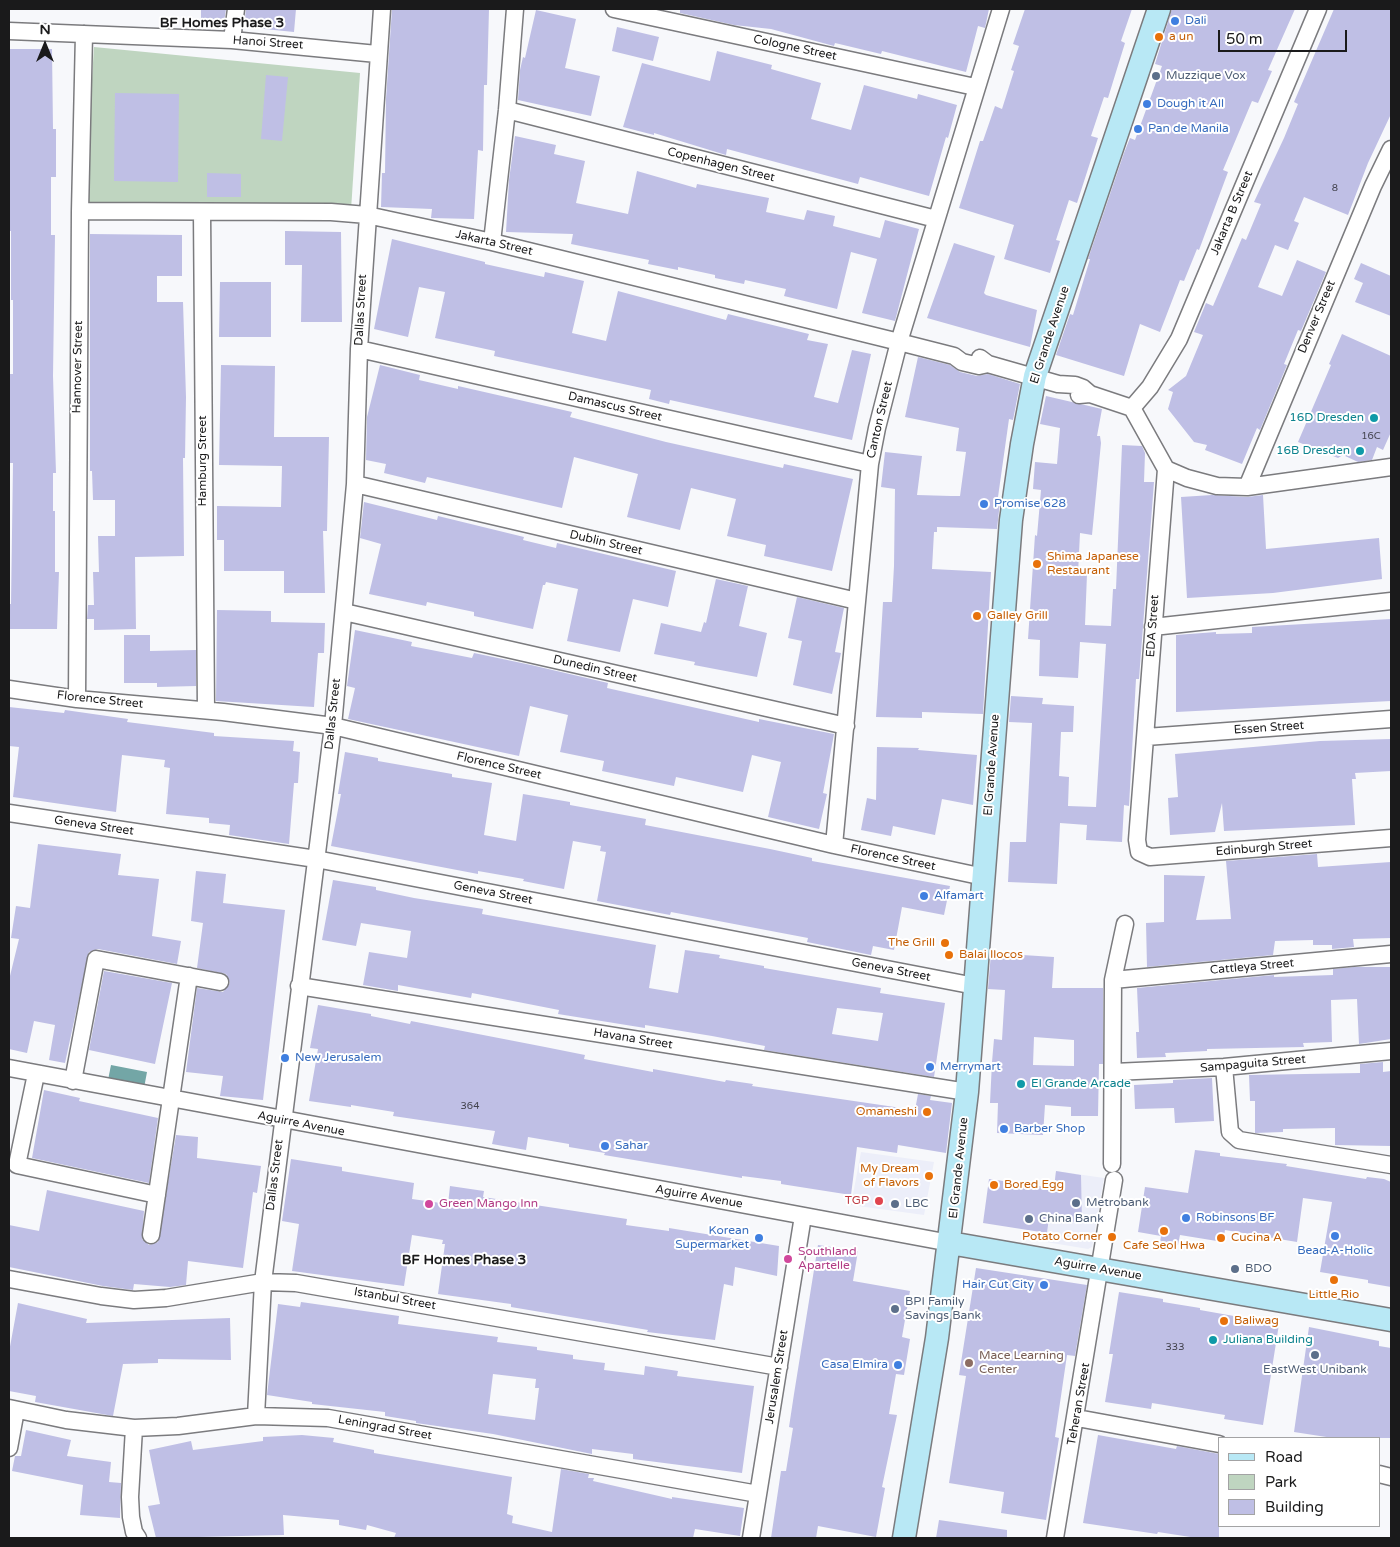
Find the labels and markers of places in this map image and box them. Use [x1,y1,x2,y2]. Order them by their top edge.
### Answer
place label: Dali [1185,14,1207,28]
marker: Dali [1169,15,1181,27]
place label: a un [1169,30,1193,44]
marker: a un [1153,31,1165,43]
place label: Muzzique Vox [1166,69,1246,83]
marker: Muzzique Vox [1150,70,1162,82]
place label: Dough it All [1157,97,1224,111]
marker: Dough it All [1141,98,1153,110]
place label: Pan de Manila [1148,122,1229,136]
marker: Pan de Manila [1132,123,1144,135]
place label: 16D Dresden [1289,411,1364,425]
marker: 16D Dresden [1368,412,1380,424]
place label: 16B Dresden [1276,444,1350,458]
marker: 16B Dresden [1354,445,1366,457]
place label: Promise 628 [994,497,1066,511]
marker: Promise 628 [978,498,990,510]
place label: Shima Japanese Restaurant [1047,550,1139,578]
marker: Shima Japanese Restaurant [1031,558,1043,570]
place label: Galley Grill [987,609,1048,623]
marker: Galley Grill [971,610,983,622]
place label: Alfamart [934,889,984,903]
marker: Alfamart [918,890,930,902]
place label: The Grill [888,936,935,950]
marker: The Grill [939,937,951,949]
place label: Balai Ilocos [959,948,1023,962]
marker: Balai Ilocos [943,949,955,961]
place label: New Jerusalem [295,1051,381,1065]
marker: New Jerusalem [279,1052,291,1064]
place label: Merrymart [940,1060,1001,1074]
marker: Merrymart [924,1061,936,1073]
place label: El Grande Arcade [1031,1077,1131,1091]
marker: El Grande Arcade [1015,1078,1027,1090]
place label: Omameshi [856,1105,917,1119]
marker: Omameshi [921,1106,933,1118]
place label: Barber Shop [1014,1122,1085,1136]
marker: Barber Shop [998,1123,1010,1135]
place label: Sahar [615,1139,648,1153]
marker: Sahar [599,1140,611,1152]
place label: My Dream of Flavors [860,1162,919,1190]
marker: My Dream of Flavors [923,1170,935,1182]
place label: Bored Egg [1004,1178,1064,1192]
marker: Bored Egg [988,1179,1000,1191]
place label: TGP [845,1194,869,1208]
marker: TGP [873,1195,885,1207]
place label: Metrobank [1086,1196,1149,1210]
place label: Green Mango Inn [439,1197,538,1211]
place label: LBC [905,1197,929,1211]
marker: Metrobank [1070,1197,1082,1209]
marker: Green Mango Inn [423,1198,435,1210]
marker: LBC [889,1198,901,1210]
place label: Robinsons BF [1196,1211,1275,1225]
place label: China Bank [1039,1212,1104,1226]
marker: Robinsons BF [1180,1212,1192,1224]
marker: China Bank [1023,1213,1035,1225]
place label: Korean Supermarket [675,1224,749,1252]
marker: Cafe Seol Hwa [1158,1225,1170,1237]
place label: Potato Corner [1022,1230,1102,1244]
marker: Bead-A-Holic [1329,1230,1341,1242]
marker: Potato Corner [1106,1231,1118,1243]
place label: Cucina A [1231,1231,1282,1245]
marker: Korean Supermarket [753,1232,765,1244]
marker: Cucina A [1215,1232,1227,1244]
place label: Cafe Seol Hwa [1123,1239,1205,1253]
place label: Bead-A-Holic [1297,1244,1373,1258]
place label: Southland Apartelle [798,1245,856,1273]
marker: Southland Apartelle [782,1253,794,1265]
place label: BDO [1245,1262,1272,1276]
marker: BDO [1229,1263,1241,1275]
marker: Little Rio [1328,1274,1340,1286]
place label: Hair Cut City [962,1278,1034,1292]
marker: Hair Cut City [1038,1279,1050,1291]
place label: Little Rio [1309,1288,1359,1302]
place label: BPI Family Savings Bank [905,1295,981,1323]
marker: BPI Family Savings Bank [889,1303,901,1315]
place label: Baliwag [1234,1314,1279,1328]
marker: Baliwag [1218,1315,1230,1327]
place label: Juliana Building [1223,1333,1313,1347]
marker: Juliana Building [1207,1334,1219,1346]
place label: Mace Learning Center [979,1349,1064,1377]
marker: EastWest Unibank [1309,1349,1321,1361]
marker: Mace Learning Center [963,1357,975,1369]
place label: Casa Elmira [821,1358,888,1372]
marker: Casa Elmira [892,1359,904,1371]
place label: EastWest Unibank [1263,1363,1367,1377]

